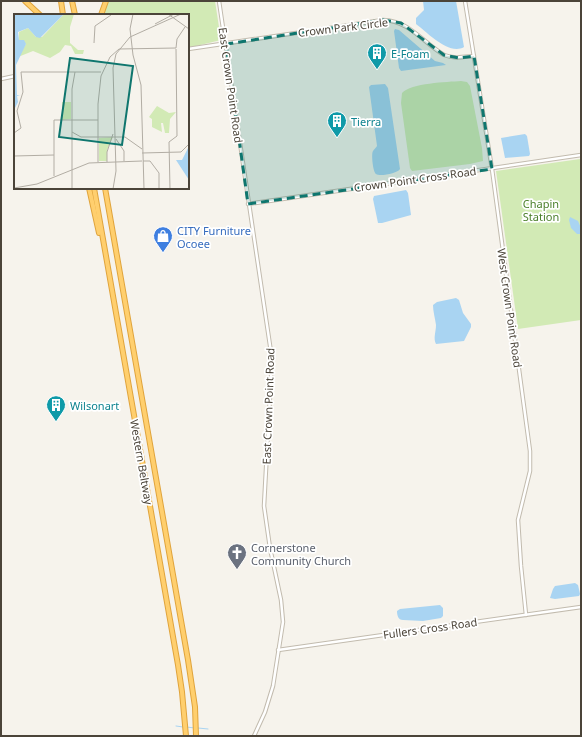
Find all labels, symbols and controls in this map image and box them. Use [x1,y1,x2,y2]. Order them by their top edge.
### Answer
inset map [14,14,189,189]
street label: Crown Park Circle [297,14,389,40]
street label: East Crown Point Road [215,26,247,144]
building icon: E-Foam [366,42,388,70]
place label: E-Foam [391,46,429,61]
building icon: Tierra [326,110,348,138]
place label: Tierra [351,114,381,129]
street label: Crown Point Cross Road [353,163,477,195]
park label: Chapin Station [523,196,559,224]
place label: CITY Furniture Ocoee [177,223,251,251]
shop icon: CITY Furniture Ocoee [152,225,174,253]
street label: West Crown Point Road [494,247,526,369]
street label: East Crown Point Road [258,347,278,465]
building icon: Wilsonart [45,394,67,422]
place label: Wilsonart [70,398,119,413]
street label: Western Beltway [127,418,157,506]
place label: Cornerstone Community Church [251,540,351,568]
church icon: Cornerstone Community Church [226,542,248,570]
street label: Fullers Cross Road [382,614,478,642]

